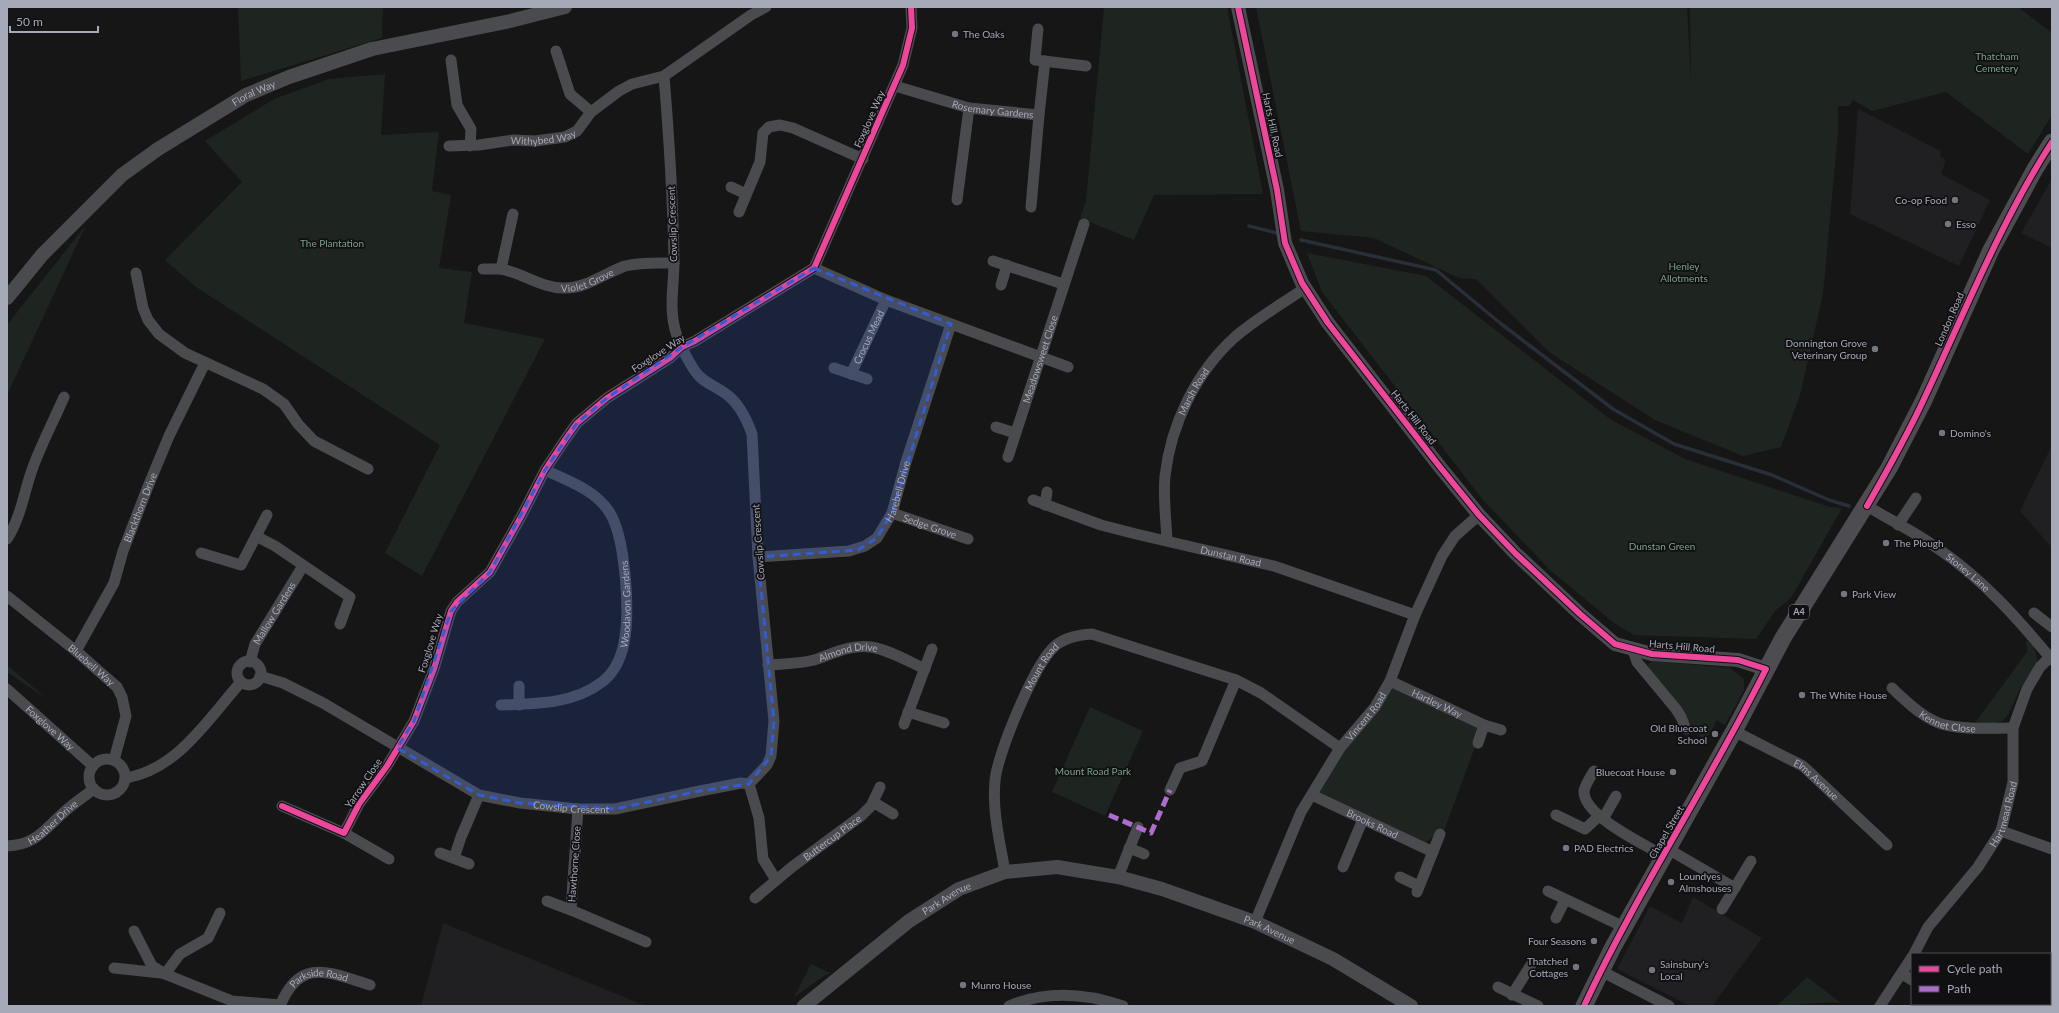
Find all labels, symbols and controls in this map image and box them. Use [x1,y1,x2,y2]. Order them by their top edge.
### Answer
scale bar [10,8,98,34]
text: 50 m [16,14,43,29]
place label: The Oaks [963,28,1005,40]
marker: The Oaks [950,29,960,39]
park label: Thatcham Cemetery [1975,50,2019,74]
street label: Floral Way [230,77,278,108]
street label: Foxglove Way [851,88,887,149]
street label: Harts Hill Road [1260,91,1286,159]
street label: Rosemary Gardens [951,97,1034,120]
street label: Withybed Way [510,126,578,147]
street label: Cowslip Crescent [665,185,679,262]
place label: Co-op Food [1895,194,1947,206]
marker: Co-op Food [1950,195,1960,205]
place label: Esso [1956,218,1976,230]
marker: Esso [1943,219,1953,229]
park label: The Plantation [300,237,364,249]
park label: Henley Allotments [1660,260,1708,284]
street label: Violet Grove [561,266,615,294]
street label: London Road [1932,290,1966,348]
street label: Crocus Mead [851,308,886,366]
street label: Meadowsweet Close [1020,314,1060,404]
street label: Foxglove Way [629,331,688,375]
place label: Donnington Grove Veterinary Group [1786,337,1867,361]
marker: Donnington Grove Veterinary Group [1870,344,1880,354]
street label: Marsh Road [1176,365,1211,417]
street label: Harts Hill Road [1389,387,1439,447]
place label: Domino's [1950,427,1991,439]
marker: Domino's [1937,428,1947,438]
street label: Harebell Drive [882,459,912,524]
street label: Blackthorn Drive [121,471,159,544]
street label: Cowslip Crescent [749,503,767,580]
street label: Sedge Grove [902,511,958,541]
place label: The Plough [1894,537,1944,549]
marker: The Plough [1881,538,1891,548]
park label: Dunstan Green [1629,540,1695,552]
street label: Dunstan Road [1199,543,1262,569]
street label: Stoney Lane [1944,550,1992,594]
street label: Woodavon Gardens [617,560,633,649]
street label: Mallow Gardens [250,580,298,647]
place label: Park View [1852,588,1896,600]
marker: Park View [1839,589,1849,599]
road number: A4 [1789,605,1809,619]
street label: Foxglove Way [415,611,445,674]
street label: Harts Hill Road [1649,637,1715,655]
street label: Almond Drive [817,640,879,664]
street label: Mount Road [1022,640,1061,692]
street label: Bluebell Way [66,641,118,689]
street label: Hartley Way [1410,686,1465,720]
place label: The White House [1810,689,1887,701]
street label: Vincent Road [1343,690,1388,743]
marker: The White House [1797,690,1807,700]
street label: Foxglove Way [23,703,78,753]
street label: Kennet Close [1917,708,1976,734]
place label: Old Bluecoat School [1650,722,1707,746]
marker: Old Bluecoat School [1710,729,1720,739]
street label: Yarrow Close [342,756,384,810]
street label: Elms Avenue [1792,756,1841,802]
park label: Mount Road Park [1055,765,1132,777]
place label: Bluecoat House [1596,766,1665,778]
marker: Bluecoat House [1668,767,1678,777]
street label: Hartmead Road [1986,780,2019,849]
street label: Heather Drive [26,797,80,847]
street label: Cowslip Crescent [533,798,610,815]
street label: Chapel Street [1646,803,1686,861]
street label: Brooks Road [1345,806,1400,841]
street label: Buttercup Place [801,812,863,863]
street label: Hawthorne Close [565,825,583,903]
place label: PAD Electrics [1574,842,1633,854]
marker: PAD Electrics [1561,843,1571,853]
place label: Loundyes Almshouses [1679,870,1731,894]
marker: Loundyes Almshouses [1666,877,1676,887]
street label: Park Avenue [920,879,972,917]
street label: Park Avenue [1242,913,1297,946]
place label: Four Seasons [1528,935,1586,947]
marker: Four Seasons [1589,936,1599,946]
legend [1911,953,2051,1005]
place label: Thatched Cottages [1527,955,1568,979]
place label: Sainsbury's Local [1660,958,1709,982]
text: Cycle path [1947,961,2002,976]
marker: Thatched Cottages [1571,962,1581,972]
marker: Sainsbury's Local [1647,965,1657,975]
street label: Parkside Road [287,966,350,990]
place label: Munro House [971,979,1031,991]
marker: Munro House [958,980,968,990]
text: Path [1947,981,1971,996]

